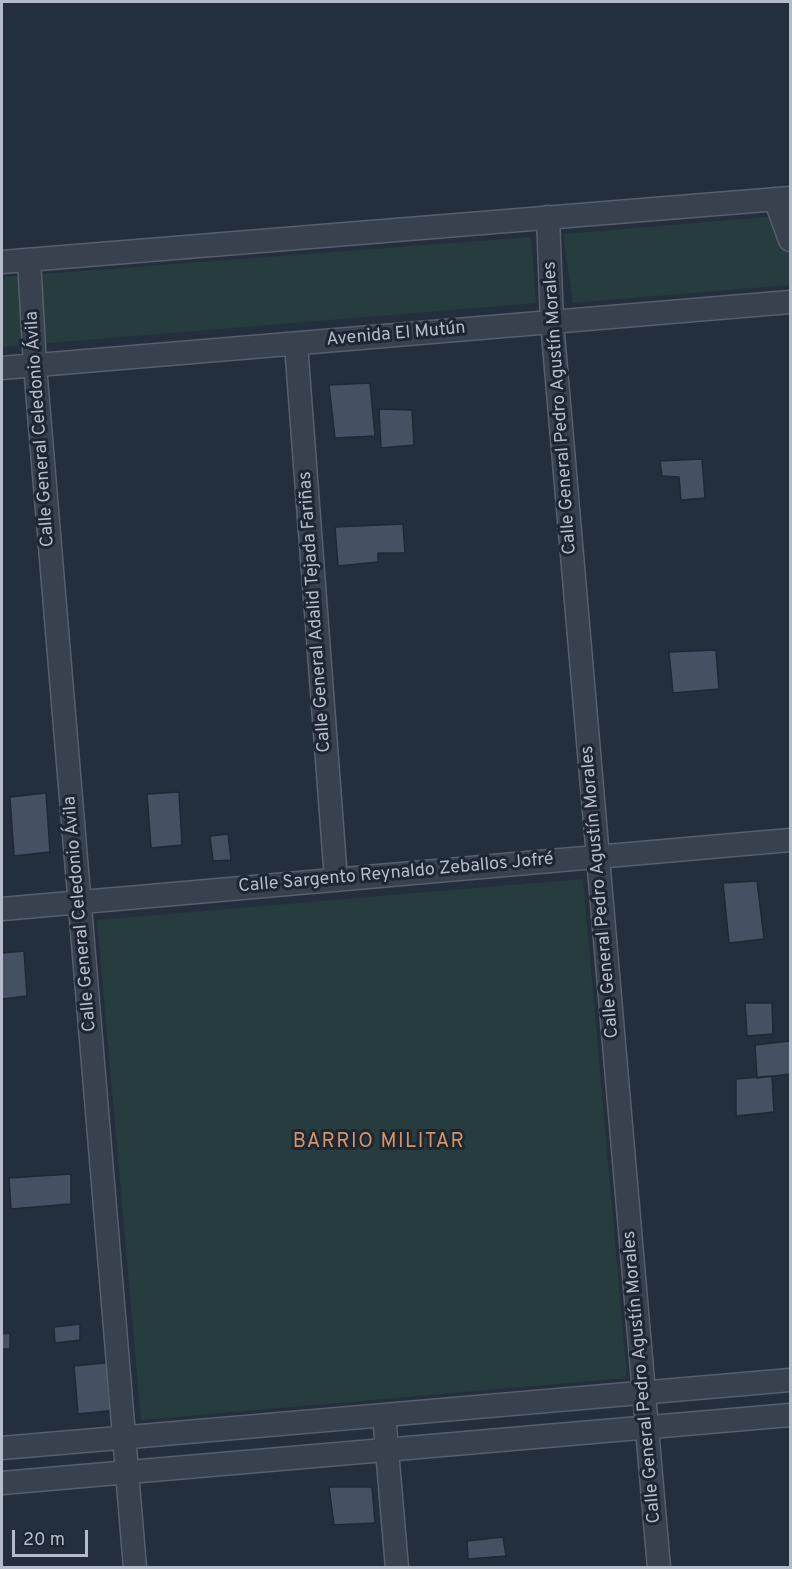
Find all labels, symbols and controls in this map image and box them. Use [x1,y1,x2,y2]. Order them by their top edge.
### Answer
street label: Calle General Pedro Agustín Morales [540,261,582,555]
street label: Calle General Celedonio Ávila [22,310,60,548]
street label: Avenida El Mutún [325,318,467,352]
street label: Calle General Adalid Tejada Fariñas [295,471,337,753]
street label: Calle General Pedro Agustín Morales [577,745,625,1039]
street label: Calle General Celedonio Ávila [60,795,102,1033]
street label: Calle Sargento Reynaldo Zeballos Jofré [238,849,554,899]
district label: BARRIO MILITAR [293,1131,465,1155]
street label: Calle General Pedro Agustín Morales [619,1230,667,1524]
scale bar [15,1518,92,1556]
text: 20 m [23,1529,65,1552]

